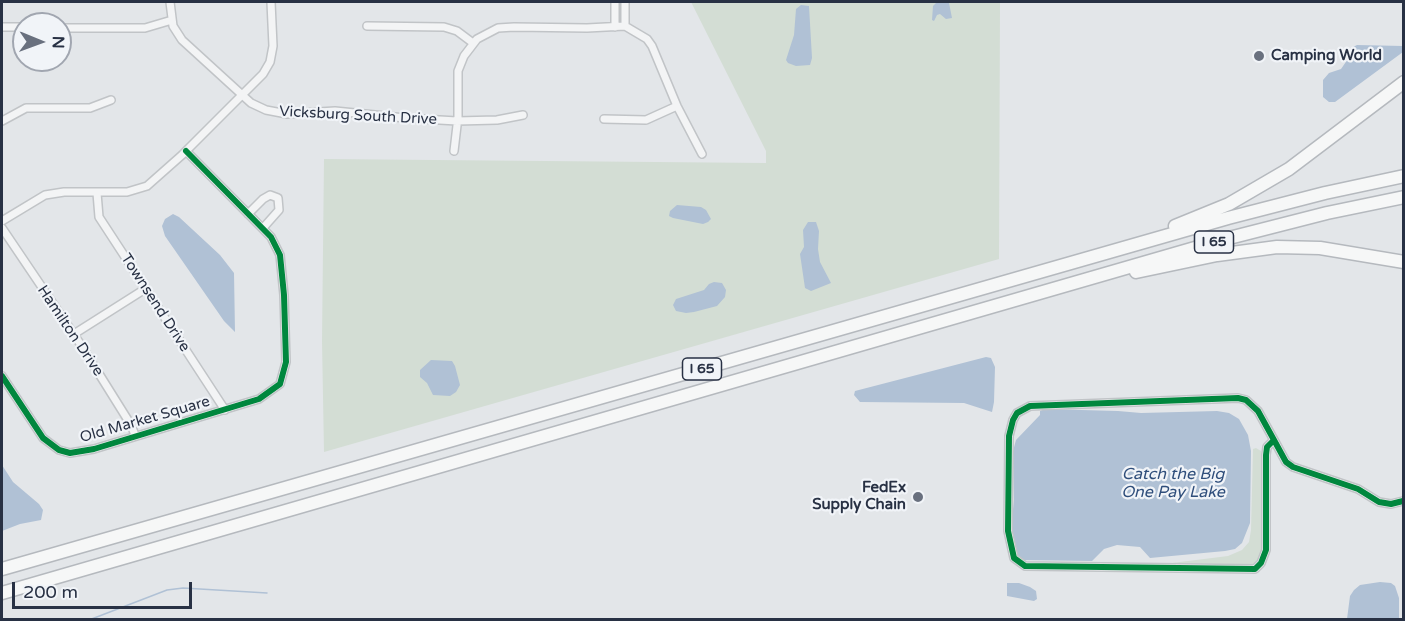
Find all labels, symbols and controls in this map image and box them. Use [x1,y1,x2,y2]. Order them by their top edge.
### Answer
north arrow [12,12,72,72]
text: N [48,36,68,49]
place label: Camping World [1271,47,1382,65]
marker: Camping World [1252,49,1266,63]
street label: Vicksburg South Drive [279,103,437,129]
road number: I 65 [1194,231,1234,253]
street label: Townsend Drive [117,251,193,355]
street label: Hamilton Drive [33,282,107,380]
road number: I 65 [682,358,722,380]
street label: Old Market Square [78,393,212,447]
water label: Catch the Big One Pay Lake [1121,465,1225,503]
place label: FedEx Supply Chain [812,479,906,514]
marker: FedEx Supply Chain [911,490,925,504]
scale bar [15,570,195,608]
text: 200 m [23,581,78,603]

